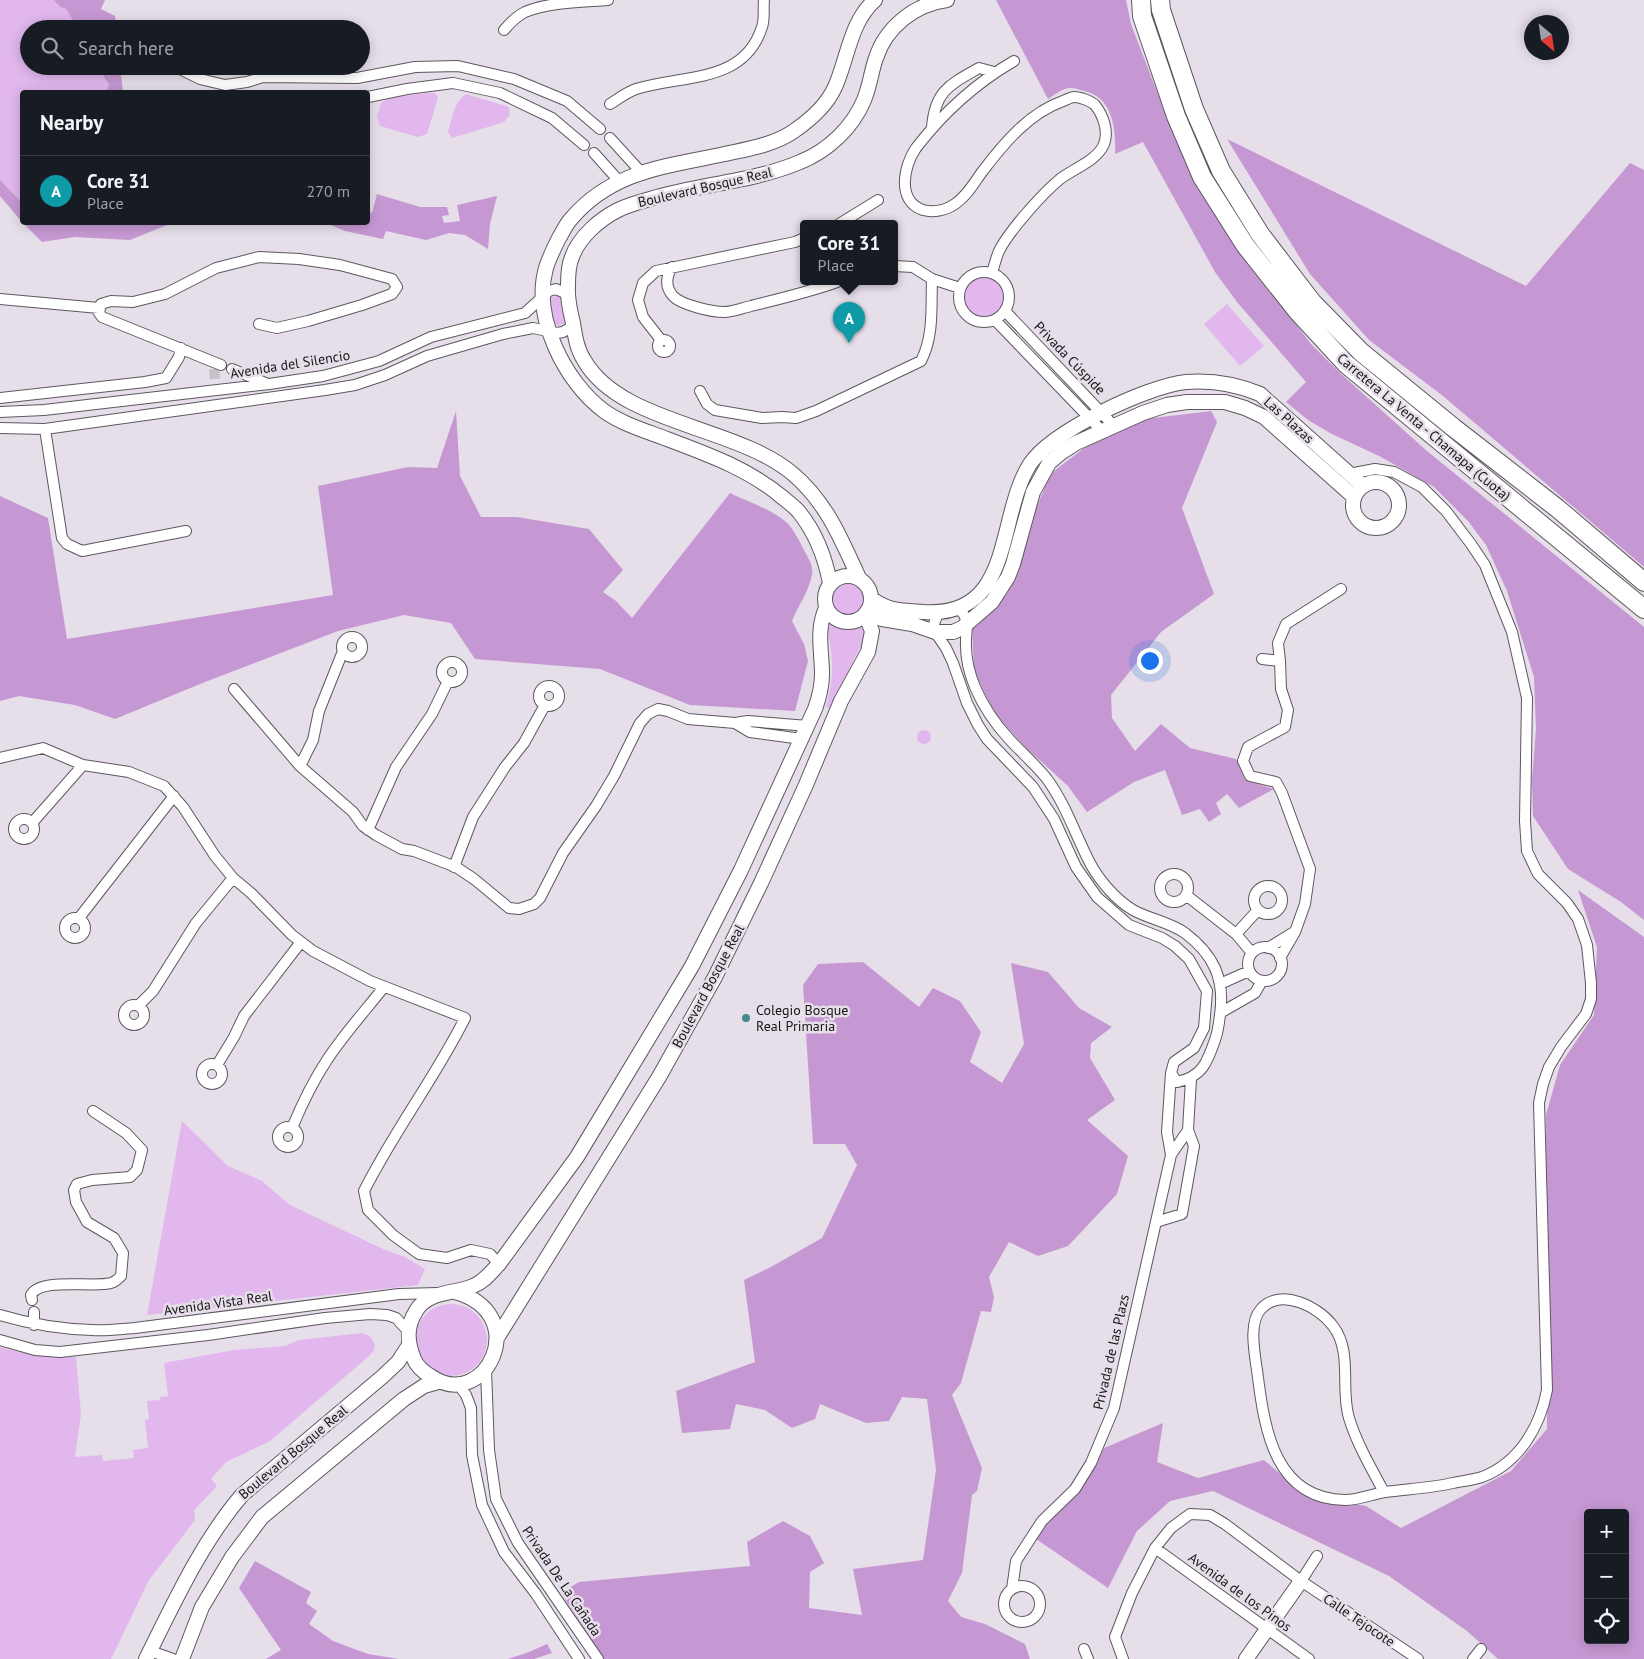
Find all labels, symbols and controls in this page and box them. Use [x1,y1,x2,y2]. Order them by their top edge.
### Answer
north arrow [1524,15,1569,60]
search box [20,20,370,75]
icon: search [38,34,66,62]
text: Search here [78,36,174,60]
text: Nearby [40,109,103,136]
street label: Boulevard Bosque Real [636,163,774,211]
text: Core 31 [87,169,150,193]
text: A [51,181,61,201]
text: 270 m [307,181,350,201]
text: Place [87,193,124,213]
popup [800,220,898,285]
text: Core 31 [818,231,880,255]
text: Place [818,255,854,275]
pin: A [833,302,865,343]
street label: Privada Cúspide [1030,318,1110,398]
street label: Avenida del Silencio [229,346,351,382]
street label: Carretera La Venta - Chamapa (Cuota) [1334,349,1515,505]
street label: Las Plazas [1260,393,1318,447]
your location [1137,648,1163,674]
street label: Boulevard Bosque Real [668,921,748,1051]
place label: Colegio Bosque Real Primaria [756,1001,848,1035]
marker: Colegio Bosque Real Primaria [740,1012,752,1024]
street label: Avenida Vista Real [163,1286,273,1320]
street label: Privada de las Plazs [1089,1292,1133,1411]
street label: Boulevard Bosque Real [235,1401,351,1503]
map controls [1584,1509,1629,1644]
button: + [1584,1509,1629,1554]
street label: Privada De La Cañada [518,1522,606,1640]
street label: Avenida de los Pinos [1185,1548,1295,1636]
button: − [1584,1554,1629,1599]
street label: Calle Tejocote [1320,1589,1398,1651]
button: locate [1584,1599,1629,1644]

